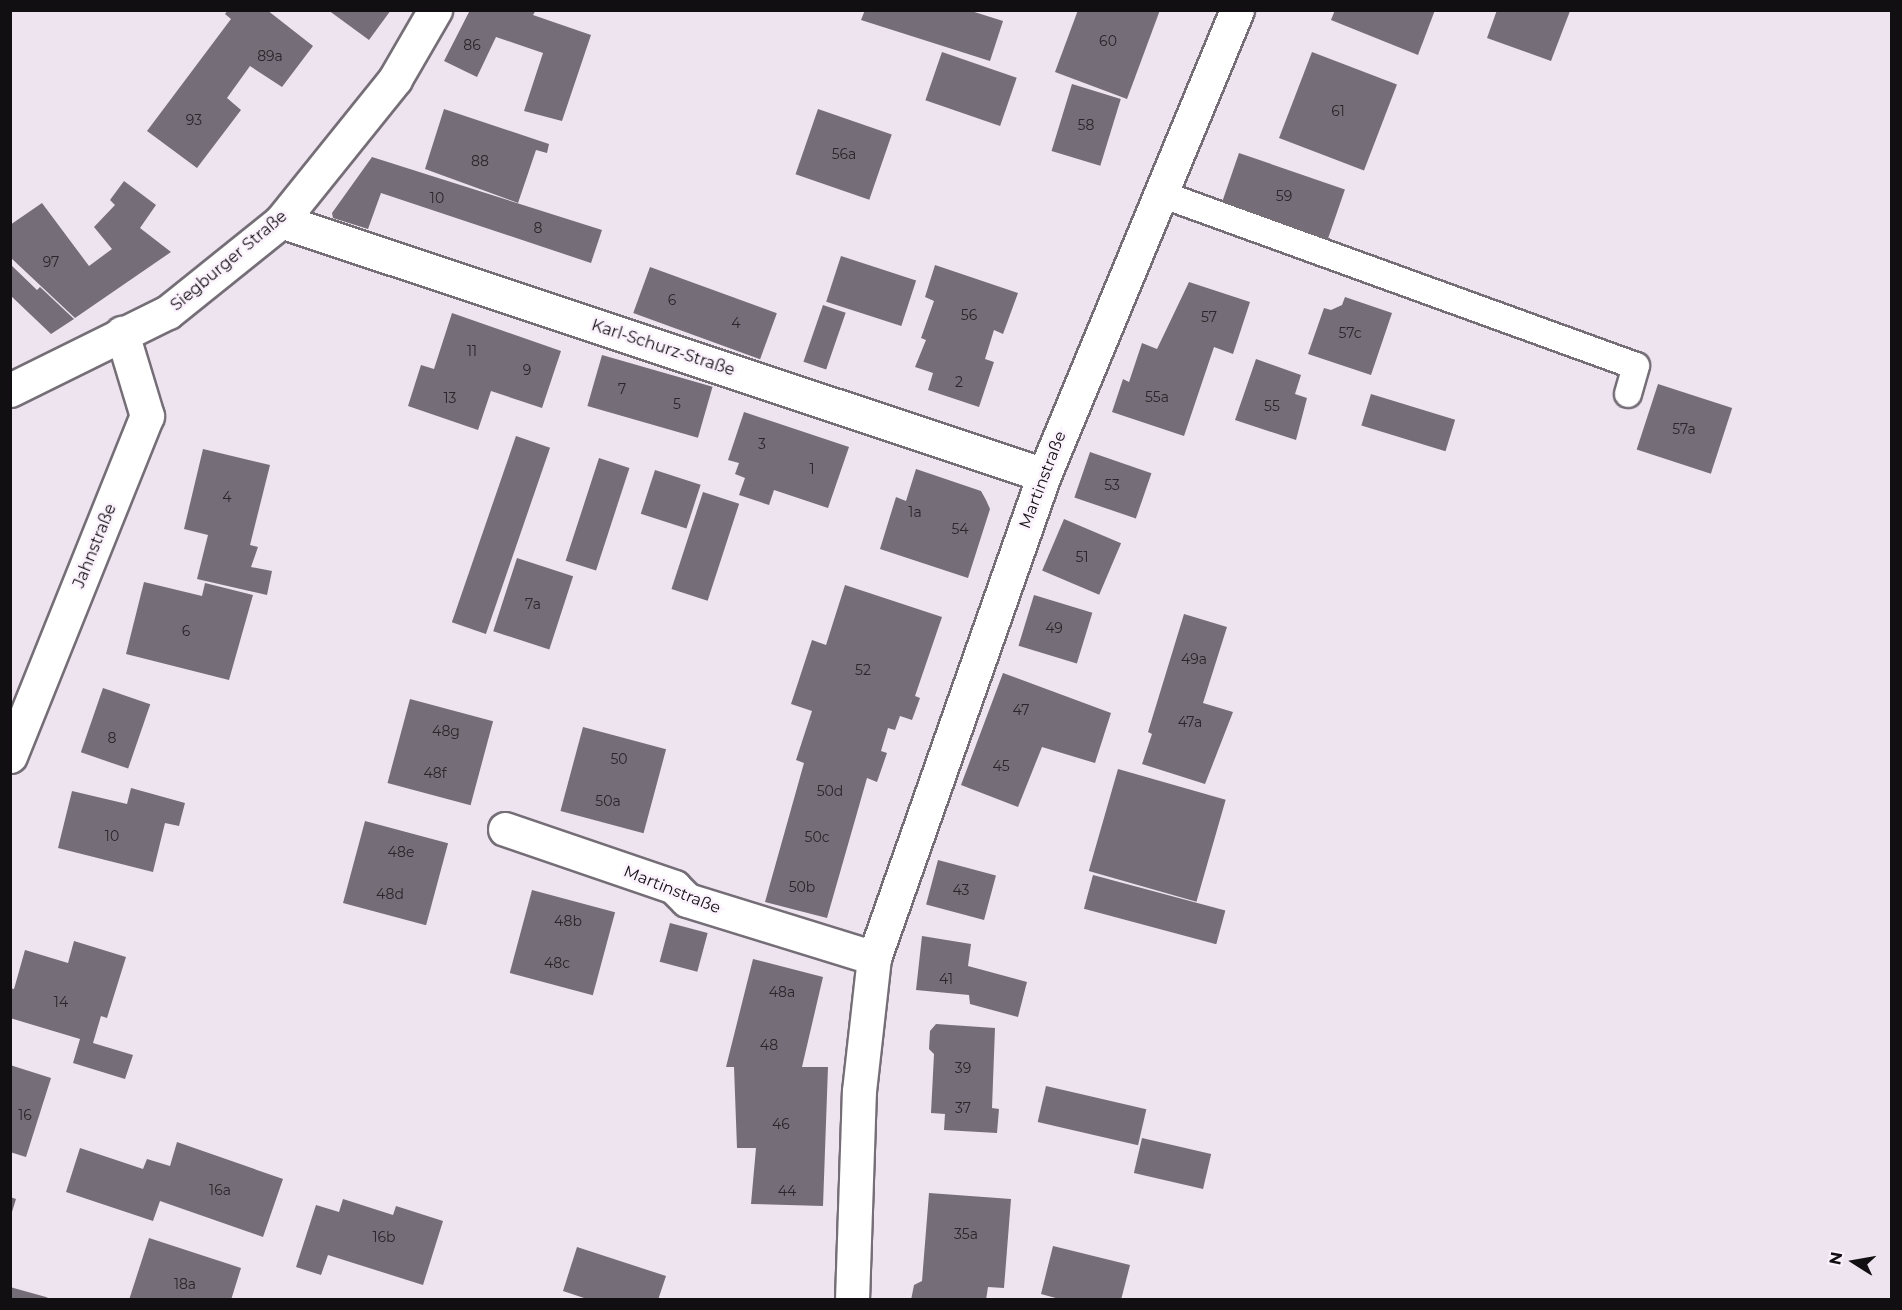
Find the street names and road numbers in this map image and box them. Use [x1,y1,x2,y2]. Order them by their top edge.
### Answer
street label: Siegburger Straße [167,207,291,315]
street label: Karl-Schurz-Straße [589,316,737,380]
street label: Martinstraße [1016,429,1070,531]
street label: Jahnstraße [69,501,121,591]
street label: Martinstraße [621,862,723,918]

